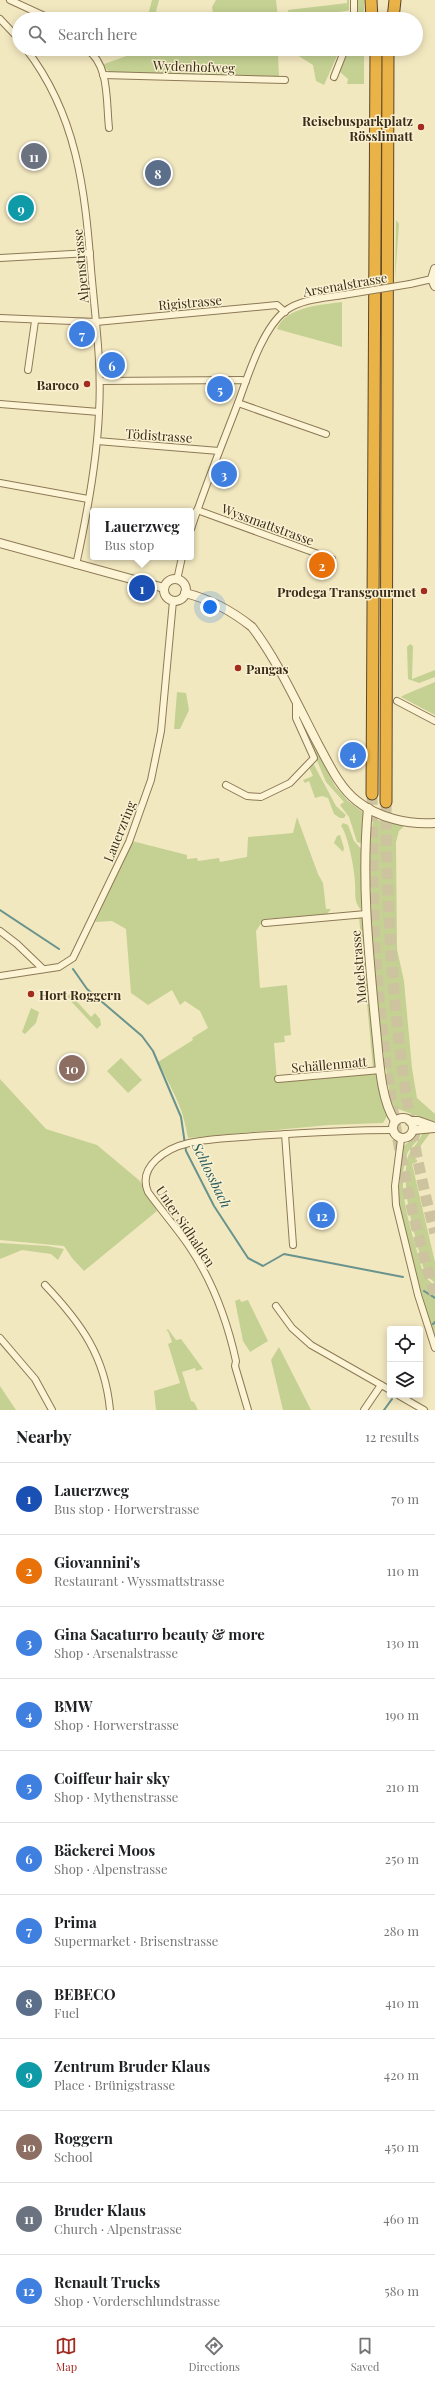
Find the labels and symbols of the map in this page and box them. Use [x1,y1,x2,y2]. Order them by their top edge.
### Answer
street label: Wydenhofweg [152,56,236,76]
place label: Reisebusparkplatz Rösslimatt [302,112,413,144]
marker: Reisebusparkplatz Rösslimatt [416,122,426,132]
pin: 11 [21,141,47,171]
pin: 8 [145,158,171,188]
pin: 9 [8,193,34,223]
street label: Alpenstrasse [68,228,92,305]
street label: Arsenalstrasse [301,268,389,300]
street label: Rigistrasse [157,291,223,313]
pin: 7 [69,319,95,349]
pin: 6 [99,350,125,380]
pin: 5 [207,374,233,404]
place label: Baroco [37,376,79,393]
marker: Baroco [82,379,92,389]
street label: Tödistrasse [125,424,193,446]
pin: 3 [211,459,237,489]
street label: Wyssmattstrasse [218,499,317,549]
pin: 2 [309,550,335,580]
pin: 1 [129,573,155,603]
place label: Prodega Transgourmet [277,583,416,600]
marker: Prodega Transgourmet [419,586,429,596]
your location [200,597,220,617]
place label: Pangas [246,660,289,677]
marker: Pangas [233,663,243,673]
pin: 4 [340,740,366,770]
street label: Lauerzring [99,798,139,864]
street label: Motelstrasse [346,929,370,1005]
place label: Hort Roggern [39,986,121,1003]
marker: Hort Roggern [26,989,36,999]
street label: Schällenmatt [290,1052,368,1076]
pin: 10 [59,1053,85,1083]
water label: Schlossbach [188,1138,236,1211]
street label: Unter Sidhalden [153,1182,220,1270]
pin: 12 [309,1200,335,1230]

